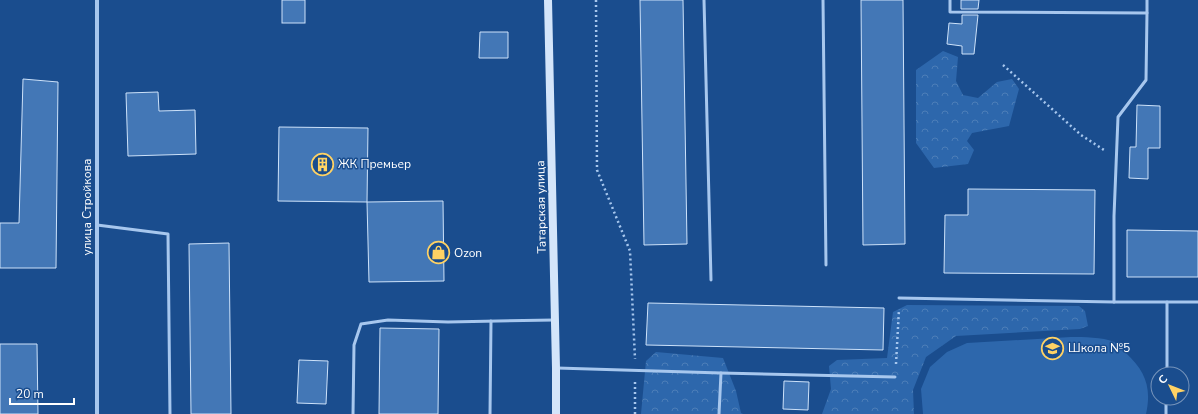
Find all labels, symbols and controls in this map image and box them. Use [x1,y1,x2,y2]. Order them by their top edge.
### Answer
building icon: ЖК Премьер [310,151,336,177]
place label: ЖК Премьер [338,156,411,172]
street label: улица Стройкова [79,158,95,256]
street label: Татарская улица [532,160,550,254]
shop icon: Ozon [425,240,451,266]
place label: Ozon [454,245,482,261]
school or university icon: Школа №5 [1040,335,1066,361]
place label: Школа №5 [1068,340,1130,356]
north arrow [1150,366,1190,406]
text: С [1155,371,1171,387]
scale bar [10,380,74,406]
text: 20 m [16,386,44,402]

